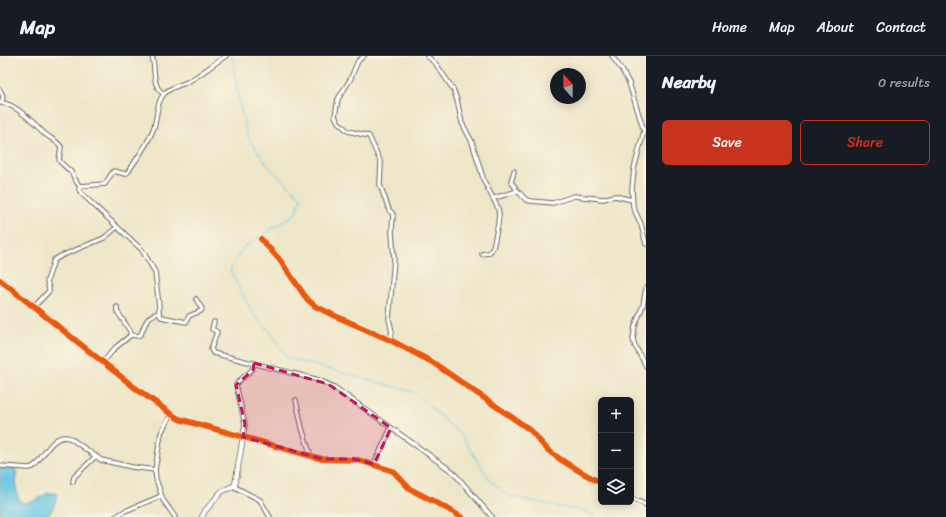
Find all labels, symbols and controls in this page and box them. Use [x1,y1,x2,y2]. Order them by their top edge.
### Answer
text: Map [20,11,55,44]
text: Home [712,15,747,40]
text: Map [769,15,795,40]
text: About [817,15,854,40]
text: Contact [876,15,926,40]
text: Nearby [662,67,716,97]
north arrow [550,68,586,104]
text: 0 results [878,71,930,94]
button: Save [662,120,792,165]
button: Share [800,120,930,165]
map controls [598,397,634,505]
button: + [598,397,634,433]
button: − [598,433,634,469]
button: layers [598,469,634,505]

